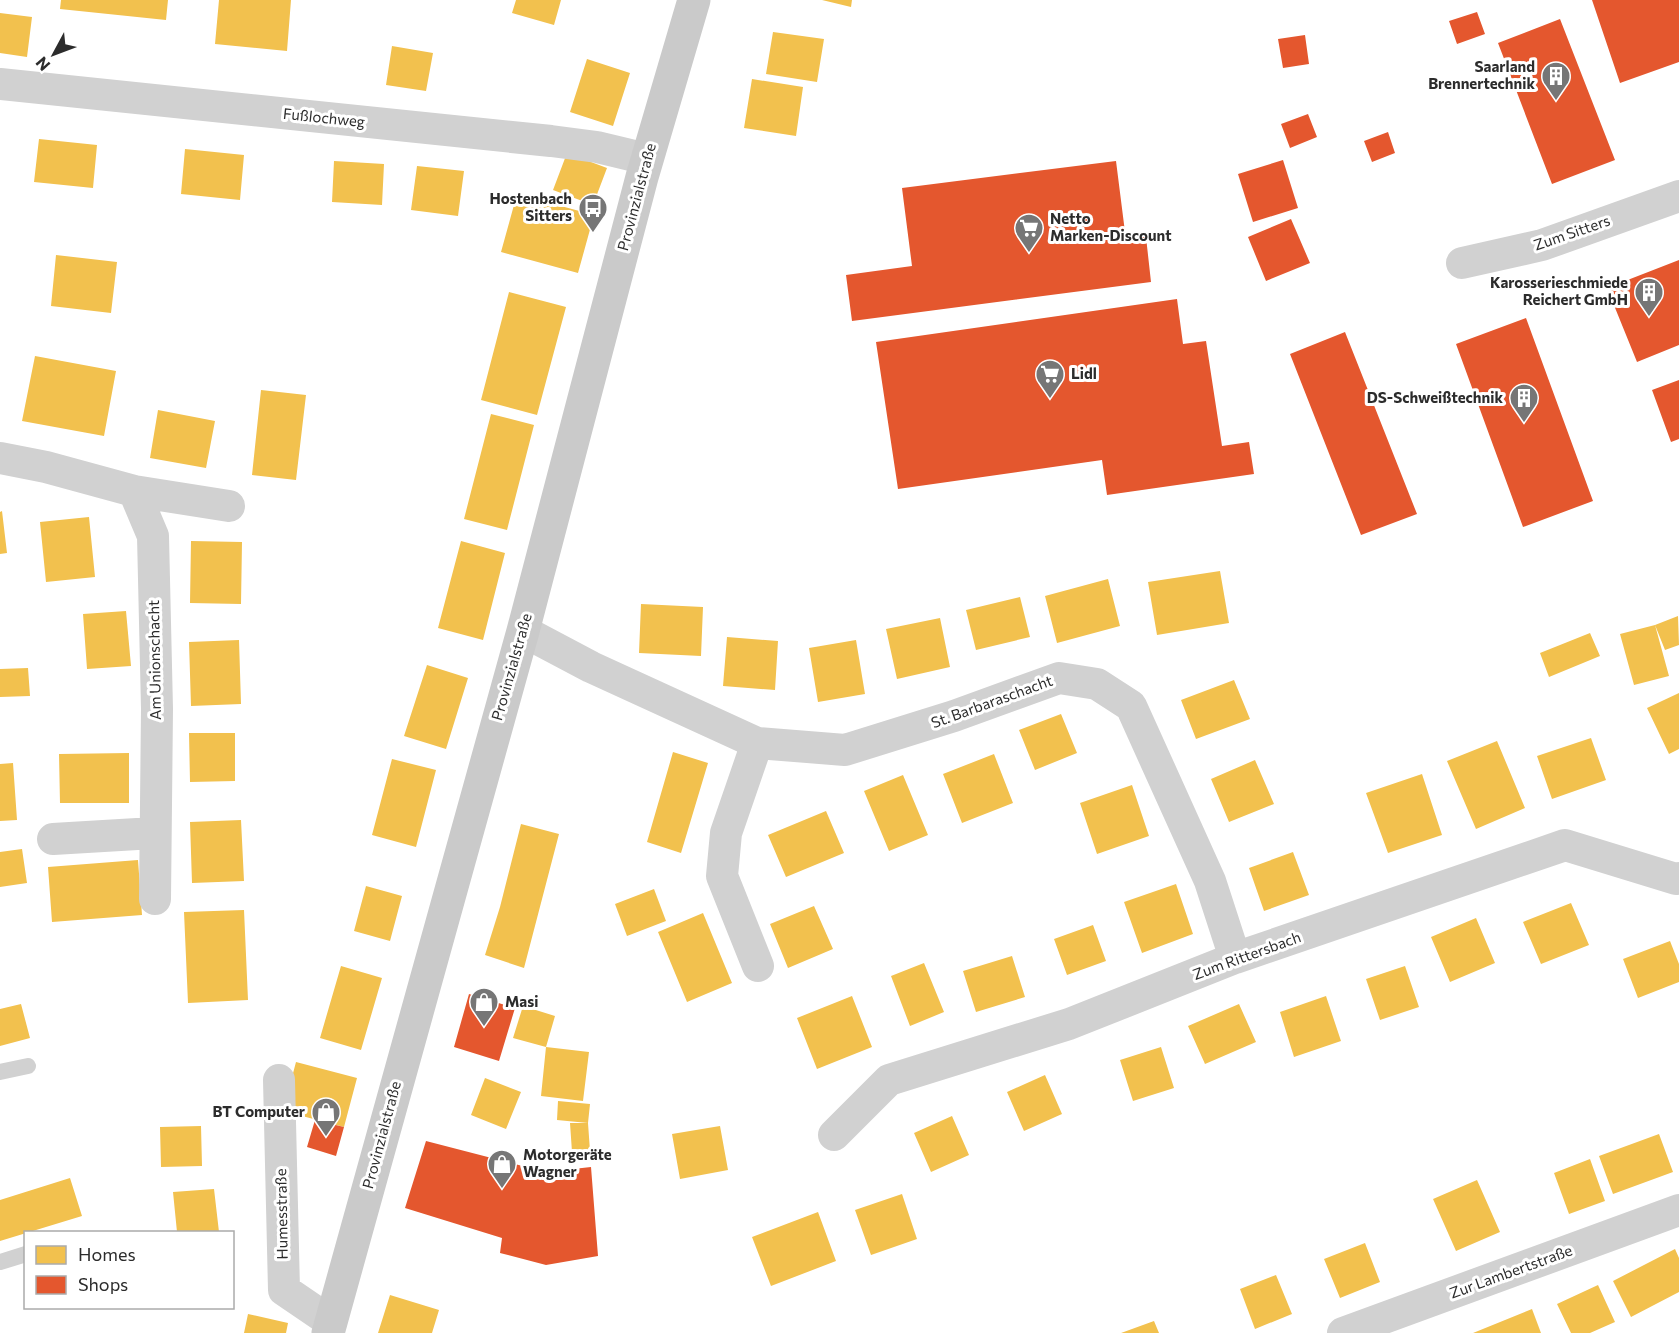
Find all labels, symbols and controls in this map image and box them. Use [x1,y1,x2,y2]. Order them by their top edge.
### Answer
north arrow [24,24,84,84]
text: N [31,53,53,75]
place label: Saarland Brennertechnik [1428,57,1535,92]
building icon: Saarland Brennertechnik [1540,60,1572,102]
street label: Fußlochweg [282,104,366,130]
street label: Provinzialstraße [613,141,659,252]
place label: Hostenbach Sitters [489,189,572,224]
bus stop icon: Hostenbach Sitters [577,192,609,234]
place label: Netto Marken-Discount [1050,209,1172,244]
street label: Zum Sitters [1531,211,1612,254]
supermarket icon: Netto Marken-Discount [1013,212,1045,254]
place label: Karosserieschmiede Reichert GmbH [1490,273,1628,308]
building icon: Karosserieschmiede Reichert GmbH [1633,276,1665,318]
supermarket icon: Lidl [1034,358,1066,400]
place label: Lidl [1071,364,1097,382]
building icon: DS-Schweißtechnik [1508,382,1540,424]
place label: DS-Schweißtechnik [1367,388,1503,406]
street label: Am Unionschacht [144,600,164,720]
street label: Provinzialstraße [487,611,535,722]
street label: St. Barbaraschacht [928,671,1055,731]
street label: Zum Rittersbach [1190,927,1303,983]
shop icon: Masi [468,986,500,1028]
place label: Masi [505,992,538,1010]
street label: Provinzialstraße [358,1079,404,1190]
shop icon: BT Computer [310,1096,342,1138]
place label: BT Computer [212,1102,305,1120]
place label: Motorgeräte Wagner [523,1145,612,1180]
shop icon: Motorgeräte Wagner [486,1148,518,1190]
street label: Humesstraße [271,1168,291,1260]
legend [24,1231,234,1309]
street label: Zur Lambertstraße [1447,1240,1575,1302]
text: Homes [78,1243,136,1265]
text: Shops [78,1273,128,1295]

